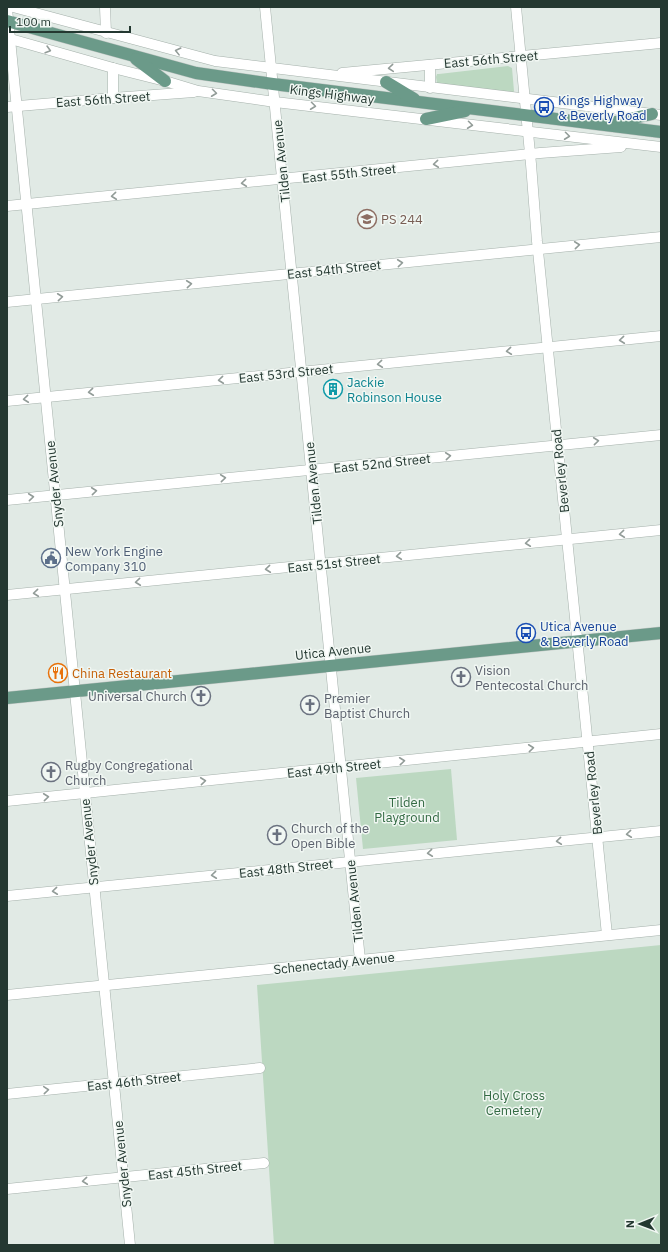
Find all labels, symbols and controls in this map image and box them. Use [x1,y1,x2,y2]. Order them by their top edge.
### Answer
scale bar [10,8,130,34]
text: 100 m [16,14,51,29]
one-way arrow [44,45,51,54]
one-way arrow [175,47,182,56]
street label: East 56th Street [443,47,539,72]
one-way arrow [388,64,394,73]
street label: Kings Highway [289,81,376,108]
street label: East 56th Street [55,88,151,111]
one-way arrow [211,89,217,98]
place label: Kings Highway & Beverly Road [558,92,647,124]
bus stop icon: Kings Highway & Beverly Road [533,96,555,118]
one-way arrow [310,101,316,110]
street label: Tilden Avenue [269,119,294,203]
one-way arrow [467,120,473,129]
one-way arrow [564,131,570,140]
one-way arrow [433,159,439,168]
street label: East 55th Street [301,160,397,187]
one-way arrow [241,178,247,187]
one-way arrow [111,191,117,200]
school or university icon: PS 244 [356,208,378,230]
place label: PS 244 [381,211,423,228]
one-way arrow [574,241,580,250]
street label: East 54th Street [286,256,382,283]
one-way arrow [397,258,403,267]
one-way arrow [186,279,192,288]
one-way arrow [57,292,63,301]
one-way arrow [619,335,625,344]
one-way arrow [506,346,512,355]
one-way arrow [377,359,383,368]
street label: East 53rd Street [238,360,334,387]
place label: Jackie Robinson House [347,374,442,406]
one-way arrow [218,375,224,384]
building icon: Jackie Robinson House [322,378,344,400]
one-way arrow [88,388,94,397]
one-way arrow [23,394,29,403]
street label: Beverley Road [548,428,573,513]
one-way arrow [593,437,599,446]
street label: Snyder Avenue [41,440,68,528]
street label: Tilden Avenue [301,441,326,525]
street label: East 52nd Street [333,450,432,477]
one-way arrow [445,452,451,461]
one-way arrow [220,474,226,483]
one-way arrow [91,487,97,496]
one-way arrow [28,493,34,502]
one-way arrow [619,529,625,538]
one-way arrow [525,539,531,548]
place label: New York Engine Company 310 [65,543,163,575]
public building icon: New York Engine Company 310 [40,547,62,569]
street label: East 51st Street [287,550,381,577]
one-way arrow [396,551,402,560]
one-way arrow [265,564,271,573]
one-way arrow [135,578,142,587]
one-way arrow [33,588,39,597]
place label: Utica Avenue & Beverly Road [540,618,629,650]
bus stop icon: Utica Avenue & Beverly Road [515,622,537,644]
street label: Utica Avenue [294,639,372,664]
restaurant icon: China Restaurant [47,662,69,684]
place label: Vision Pentecostal Church [475,662,588,694]
place label: China Restaurant [72,665,172,682]
church icon: Vision Pentecostal Church [450,666,472,688]
church icon: Universal Church [190,685,212,707]
place label: Universal Church [88,688,187,705]
place label: Premier Baptist Church [324,690,410,722]
church icon: Premier Baptist Church [299,694,321,716]
one-way arrow [528,744,534,753]
street label: Beverley Road [581,750,606,835]
street label: East 49th Street [286,755,382,782]
place label: Rugby Congregational Church [65,757,193,789]
one-way arrow [399,757,405,766]
church icon: Rugby Congregational Church [40,761,62,783]
one-way arrow [200,777,206,786]
one-way arrow [43,793,49,802]
park label: Tilden Playground [374,794,440,826]
street label: Snyder Avenue [76,798,103,886]
place label: Church of the Open Bible [291,820,369,852]
church icon: Church of the Open Bible [266,824,288,846]
one-way arrow [626,829,632,838]
one-way arrow [556,836,562,845]
one-way arrow [426,849,433,858]
street label: East 48th Street [238,855,334,882]
street label: Tilden Avenue [342,859,367,943]
one-way arrow [210,871,217,880]
one-way arrow [52,887,58,896]
street label: Schenectady Avenue [273,949,395,978]
street label: East 46th Street [86,1068,182,1095]
one-way arrow [43,1086,49,1095]
park label: Holy Cross Cemetery [483,1087,545,1119]
street label: Snyder Avenue [109,1120,136,1208]
street label: East 45th Street [147,1157,243,1184]
one-way arrow [82,1176,88,1185]
north arrow [620,1204,660,1244]
text: N [623,1220,637,1228]

